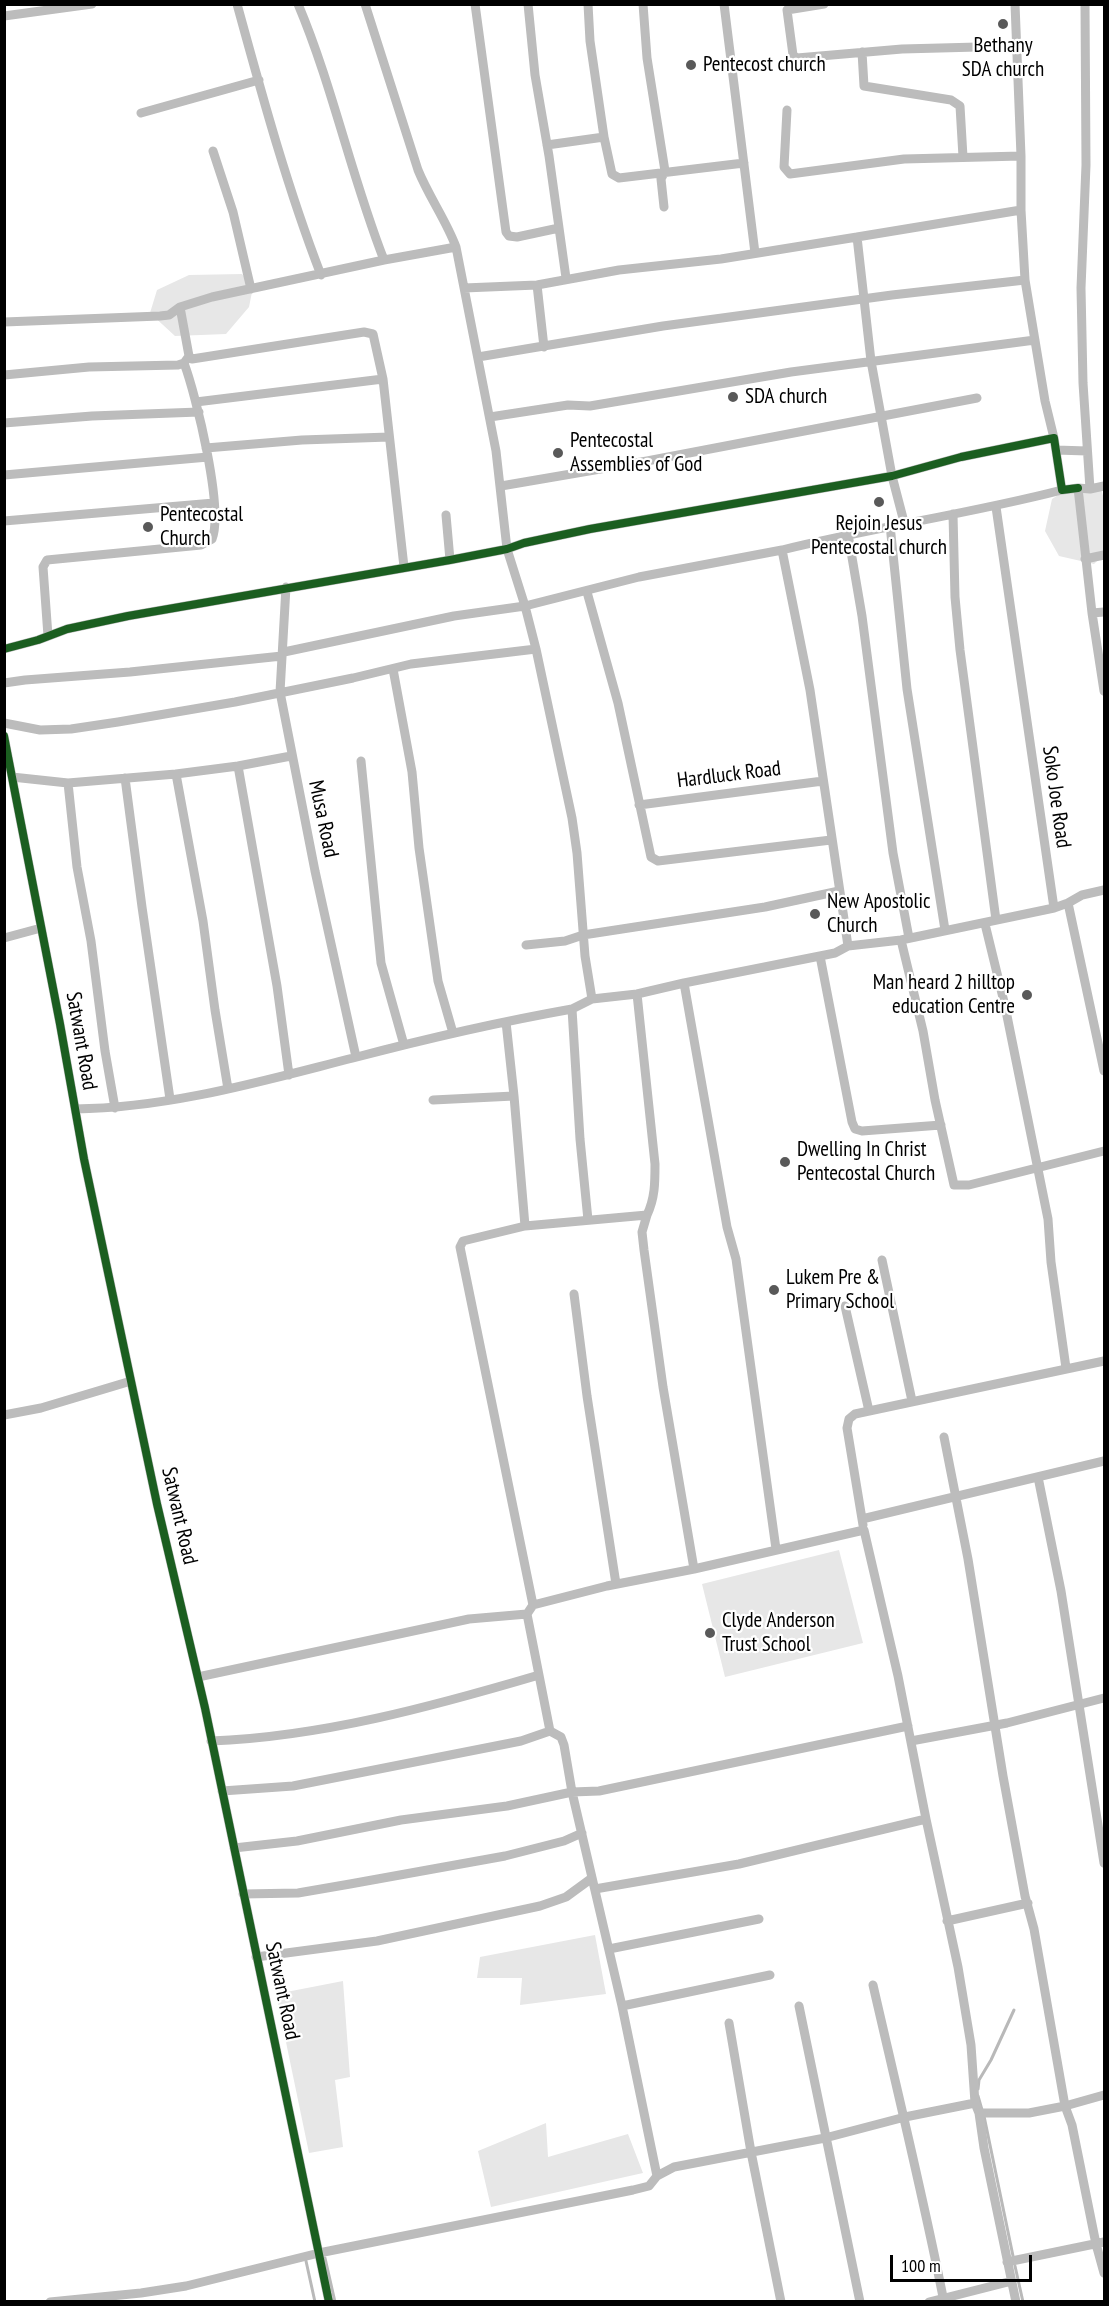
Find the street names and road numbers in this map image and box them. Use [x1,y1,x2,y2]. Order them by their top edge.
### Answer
street label: Soko Joe Road [1036,744,1076,850]
street label: Hardluck Road [676,756,782,794]
street label: Musa Road [303,778,343,860]
street label: Satwant Road [60,990,102,1092]
street label: Satwant Road [156,1465,202,1567]
street label: Satwant Road [259,1940,305,2042]

